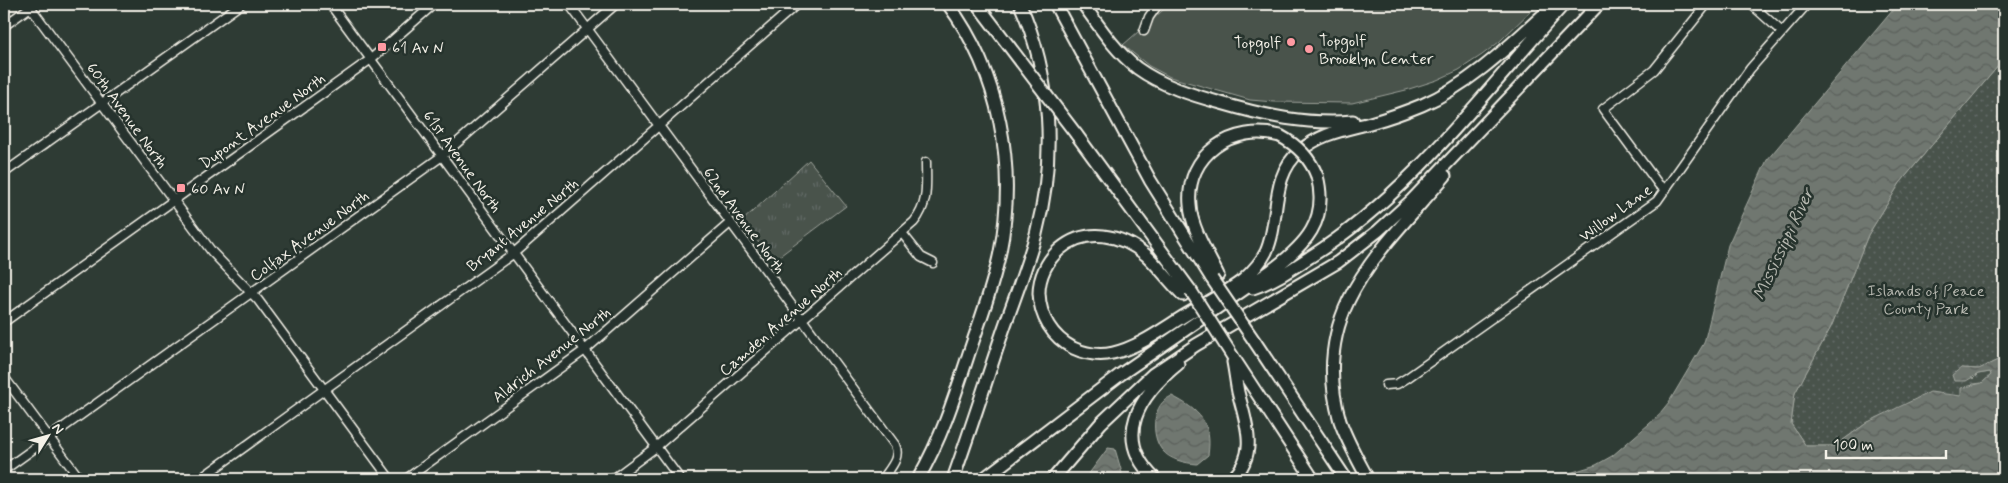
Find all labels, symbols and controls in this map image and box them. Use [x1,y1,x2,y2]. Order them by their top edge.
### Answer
place label: Topgolf Brooklyn Center [1319,31,1434,70]
place label: Topgolf [1234,33,1281,55]
marker: Topgolf [1285,36,1297,48]
place label: 61 Av N [392,38,444,59]
marker: 61 Av N [376,41,388,53]
marker: Topgolf Brooklyn Center [1303,43,1315,55]
street label: 60th Avenue North [81,59,172,173]
street label: Dupont Avenue North [196,68,330,174]
street label: 61st Avenue North [418,106,506,217]
street label: 62nd Avenue North [698,163,790,279]
street label: Bryant Avenue North [463,173,583,277]
place label: 60 Av N [191,179,245,200]
street label: Willow Lane [1575,180,1657,247]
marker: 60 Av N [175,182,187,194]
water label: Mississippi River [1748,183,1821,304]
street label: Colfax Avenue North [246,186,374,287]
street label: Camden Avenue North [715,263,847,381]
park label: Islands of Peace County Park [1867,281,1985,320]
street label: Aldrich Avenue North [488,302,616,408]
north arrow [22,410,72,460]
text: N [48,420,68,438]
scale bar [1826,428,1946,460]
text: 100 m [1833,436,1873,456]

